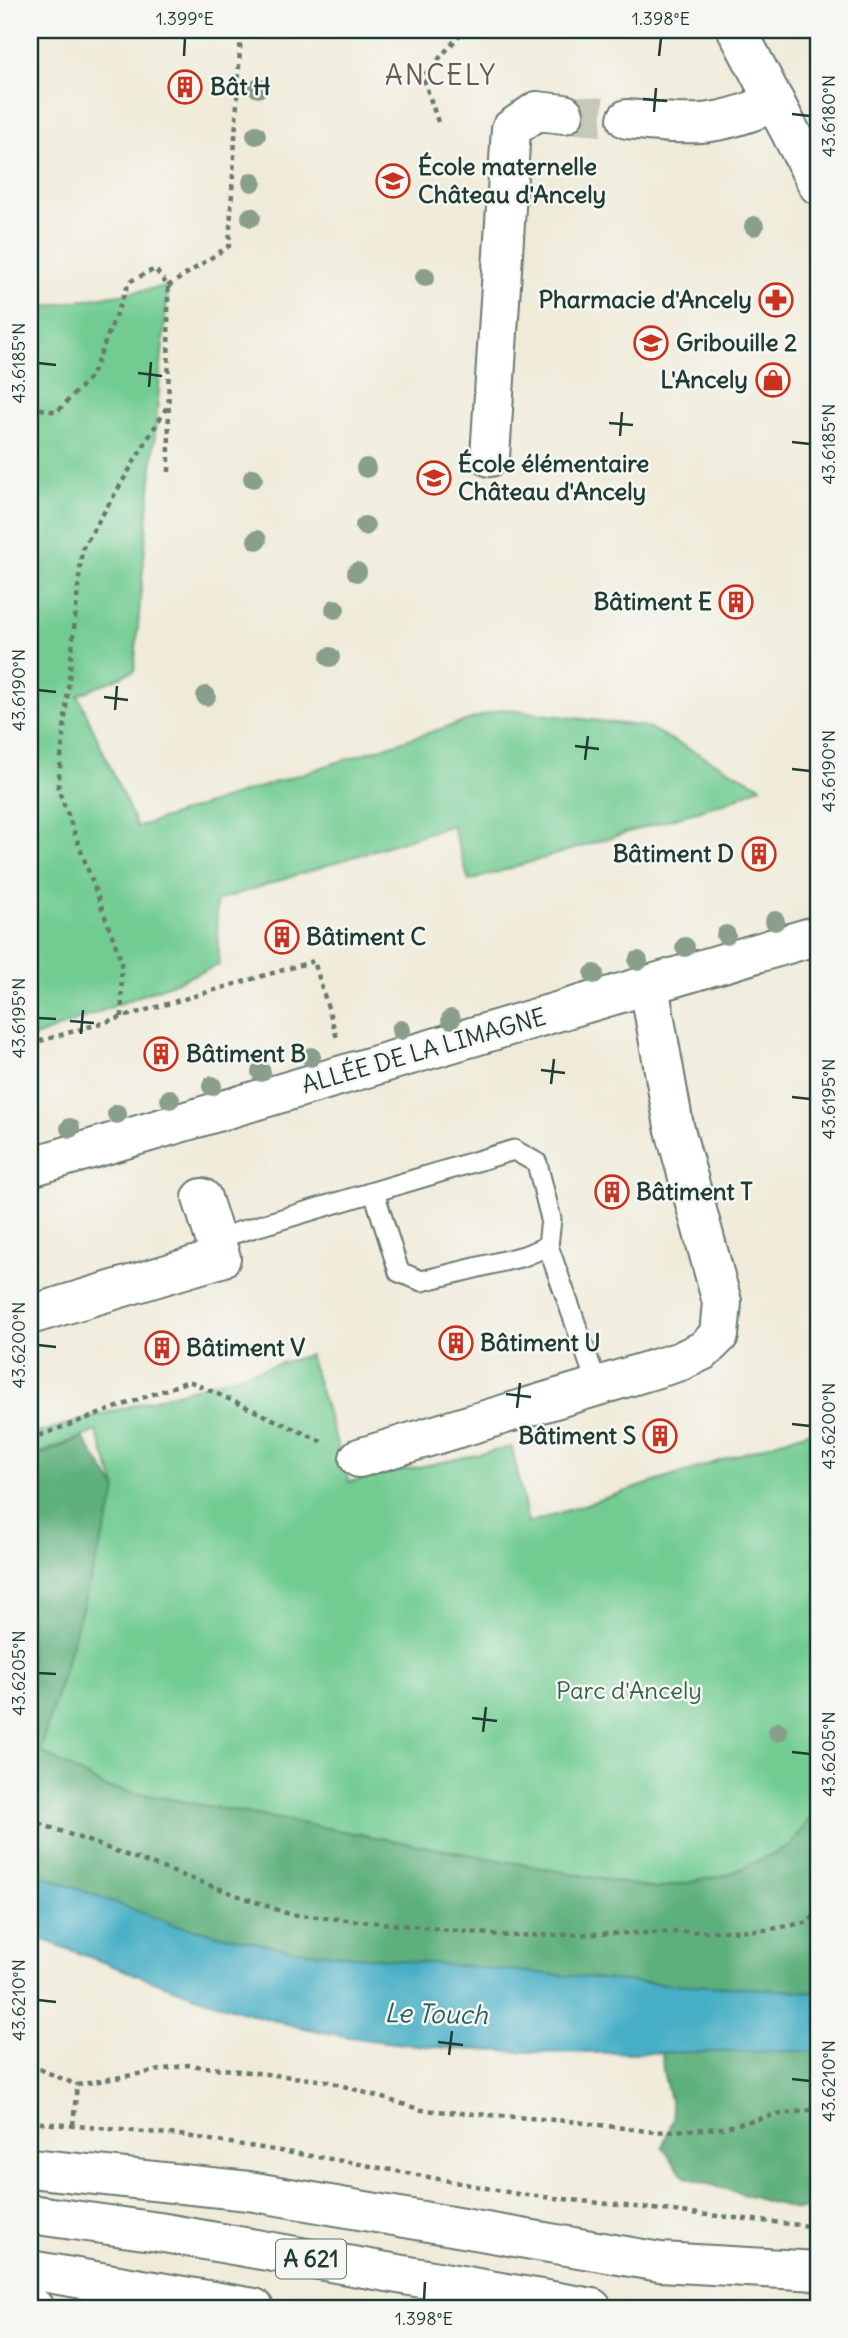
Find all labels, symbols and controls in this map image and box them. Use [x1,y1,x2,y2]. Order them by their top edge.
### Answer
text: 1.399°E [156,7,214,30]
text: 1.398°E [632,7,690,30]
district label: ANCELY [385,57,497,93]
building icon: Bât H [166,68,204,106]
place label: Bât H [210,71,270,101]
text: 43.6180°N [817,75,840,157]
place label: École maternelle Château d'Ancely [418,151,606,209]
school or university icon: École maternelle Château d'Ancely [374,162,412,200]
pharmacy icon: Pharmacie d'Ancely [757,281,795,319]
place label: Pharmacie d'Ancely [539,284,752,314]
text: 43.6185°N [7,322,30,404]
school or university icon: Gribouille 2 [632,324,670,362]
place label: Gribouille 2 [676,327,797,357]
shop icon: L'Ancely [754,361,792,399]
place label: L'Ancely [660,364,748,394]
text: 43.6185°N [817,403,840,485]
place label: École élémentaire Château d'Ancely [458,448,649,506]
school or university icon: École élémentaire Château d'Ancely [415,459,453,497]
building icon: Bâtiment E [717,583,755,621]
place label: Bâtiment E [594,586,712,616]
text: 43.6190°N [7,649,30,731]
text: 43.6190°N [817,730,840,812]
building icon: Bâtiment D [740,835,778,873]
place label: Bâtiment D [613,838,734,868]
building icon: Bâtiment C [263,918,301,956]
place label: Bâtiment C [306,921,426,951]
text: 43.6195°N [7,977,30,1059]
street label: ALLÉE DE LA LIMAGNE [298,1001,549,1099]
building icon: Bâtiment B [142,1035,180,1073]
place label: Bâtiment B [186,1038,306,1068]
text: 43.6195°N [817,1058,840,1140]
building icon: Bâtiment T [593,1173,631,1211]
place label: Bâtiment T [636,1176,753,1206]
text: 43.6200°N [7,1302,30,1388]
building icon: Bâtiment U [437,1324,475,1362]
place label: Bâtiment U [480,1327,601,1357]
building icon: Bâtiment V [143,1329,181,1367]
place label: Bâtiment V [186,1332,305,1362]
text: 43.6200°N [817,1383,840,1469]
building icon: Bâtiment S [641,1417,679,1455]
place label: Bâtiment S [518,1420,636,1450]
text: 43.6205°N [7,1630,30,1716]
park label: Parc d'Ancely [556,1675,702,1705]
text: 43.6205°N [817,1711,840,1797]
text: 43.6210°N [7,1959,30,2041]
water label: Le Touch [384,1996,489,2031]
text: 43.6210°N [817,2040,840,2122]
road number: A 621 [276,2240,346,2278]
text: 1.398°E [395,2307,453,2330]

